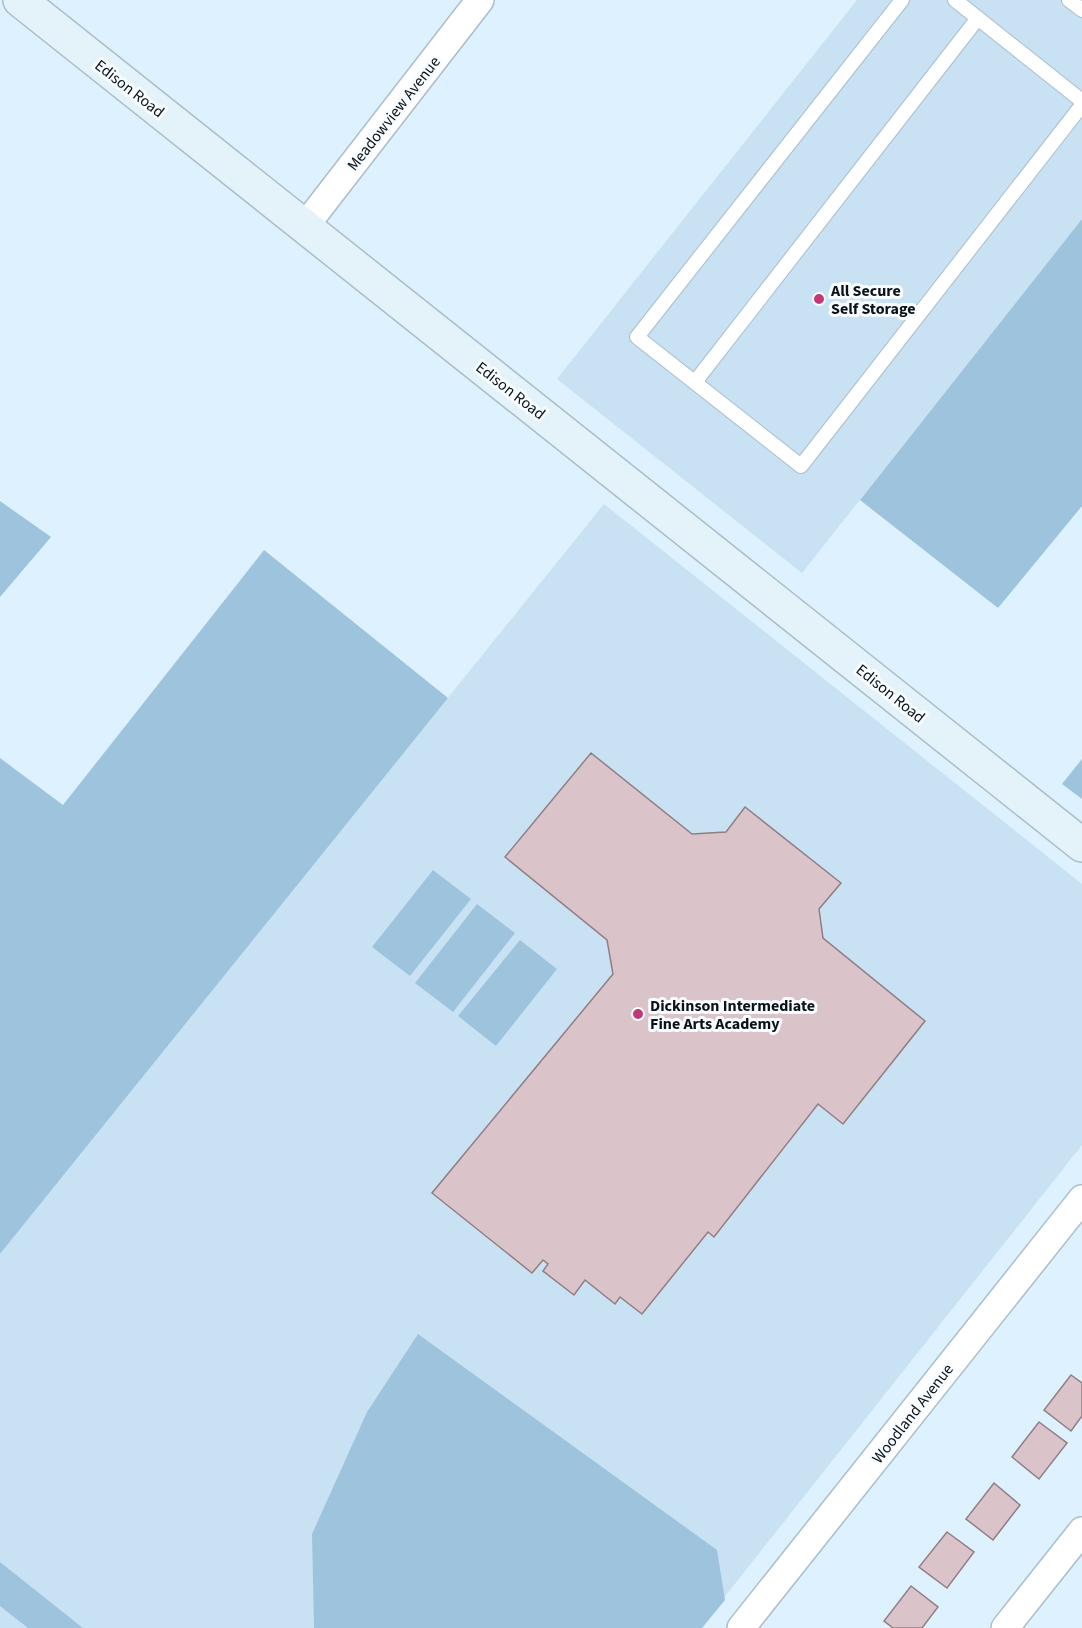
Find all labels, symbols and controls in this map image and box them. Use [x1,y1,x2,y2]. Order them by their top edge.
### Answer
street label: Meadowview Avenue [342,52,446,175]
street label: Edison Road [90,55,169,123]
place label: All Secure Self Storage [830,280,915,320]
marker: All Secure Self Storage [812,292,826,306]
street label: Edison Road [471,357,550,425]
street label: Edison Road [851,659,929,728]
place label: Dickinson Intermediate Fine Arts Academy [650,995,815,1035]
marker: Dickinson Intermediate Fine Arts Academy [631,1007,645,1021]
street label: Woodland Avenue [867,1359,959,1468]

